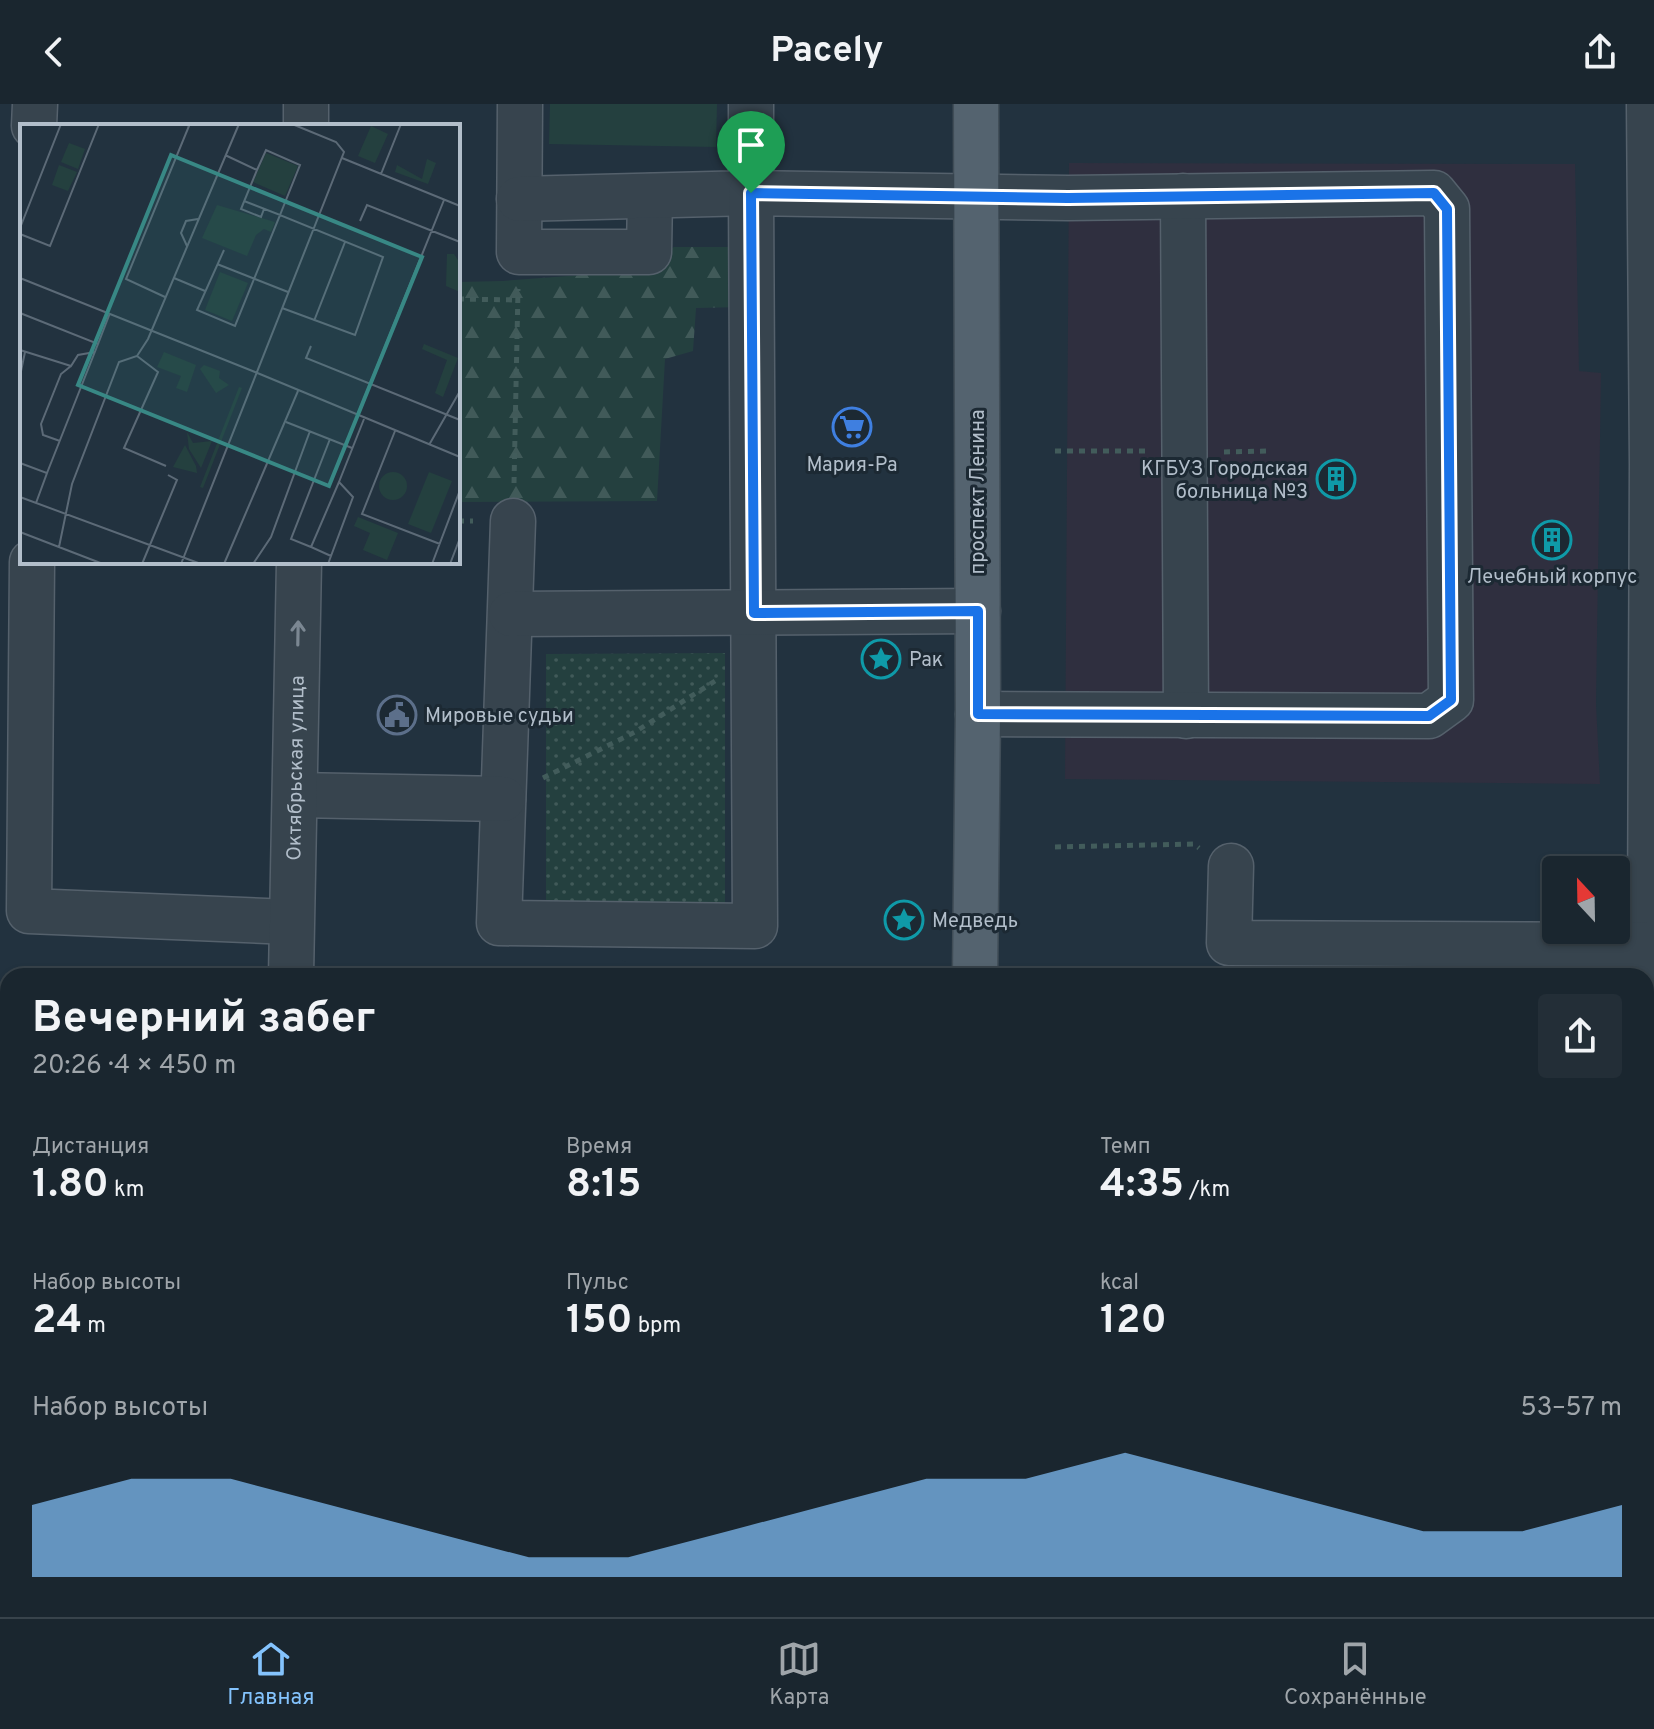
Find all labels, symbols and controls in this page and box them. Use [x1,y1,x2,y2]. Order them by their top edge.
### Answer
text: Pacely [771,29,883,75]
icon: back [32,30,76,74]
icon: share [1578,30,1622,74]
pin [717,111,785,193]
icon: arrive [729,123,773,167]
inset map [20,124,460,564]
supermarket icon: Мария-Ра [831,406,873,448]
street label: проспект Ленина [966,410,992,574]
place label: Мария-Ра [807,453,897,479]
place label: КГБУЗ Городская больница №3 [1141,457,1308,506]
building icon: КГБУЗ Городская больница №3 [1315,458,1357,500]
building icon: Лечебный корпус [1531,519,1573,561]
place label: Лечебный корпус [1467,565,1637,591]
one-way arrow [291,620,306,647]
place icon: Рак [860,638,902,680]
place label: Рак [909,648,943,674]
street label: Октябрьская улица [282,675,312,861]
public building icon: Мировые судьи [376,694,418,736]
place label: Мировые судьи [425,704,574,730]
north arrow [1542,856,1630,944]
map controls [1542,856,1630,944]
place icon: Медведь [883,899,925,941]
place label: Медведь [932,909,1018,935]
text: Вечерний забег [32,992,376,1048]
button: share [1538,994,1622,1078]
text: 20:26 · 4 × 450 m [32,1050,236,1083]
text: Дистанция [32,1134,149,1161]
text: Время [566,1134,632,1161]
text: Темп [1100,1134,1151,1161]
text: 1.80 [32,1161,109,1211]
text: 8:15 [566,1161,641,1211]
text: 4:35 [1100,1161,1184,1211]
text: km [109,1177,144,1204]
text: /km [1184,1177,1230,1204]
text: Набор высоты [32,1270,181,1297]
text: Пульс [566,1270,629,1297]
text: kcal [1100,1270,1139,1297]
text: 24 [32,1297,82,1347]
text: 150 [566,1297,633,1347]
text: 120 [1100,1297,1167,1347]
text: m [82,1313,106,1340]
text: bpm [633,1313,681,1340]
text: Набор высоты [32,1392,208,1425]
text: 53–57 m [1521,1392,1622,1425]
tab: Главная [227,1637,315,1712]
tab: Карта [769,1637,829,1712]
tab: Сохранённые [1284,1637,1427,1712]

